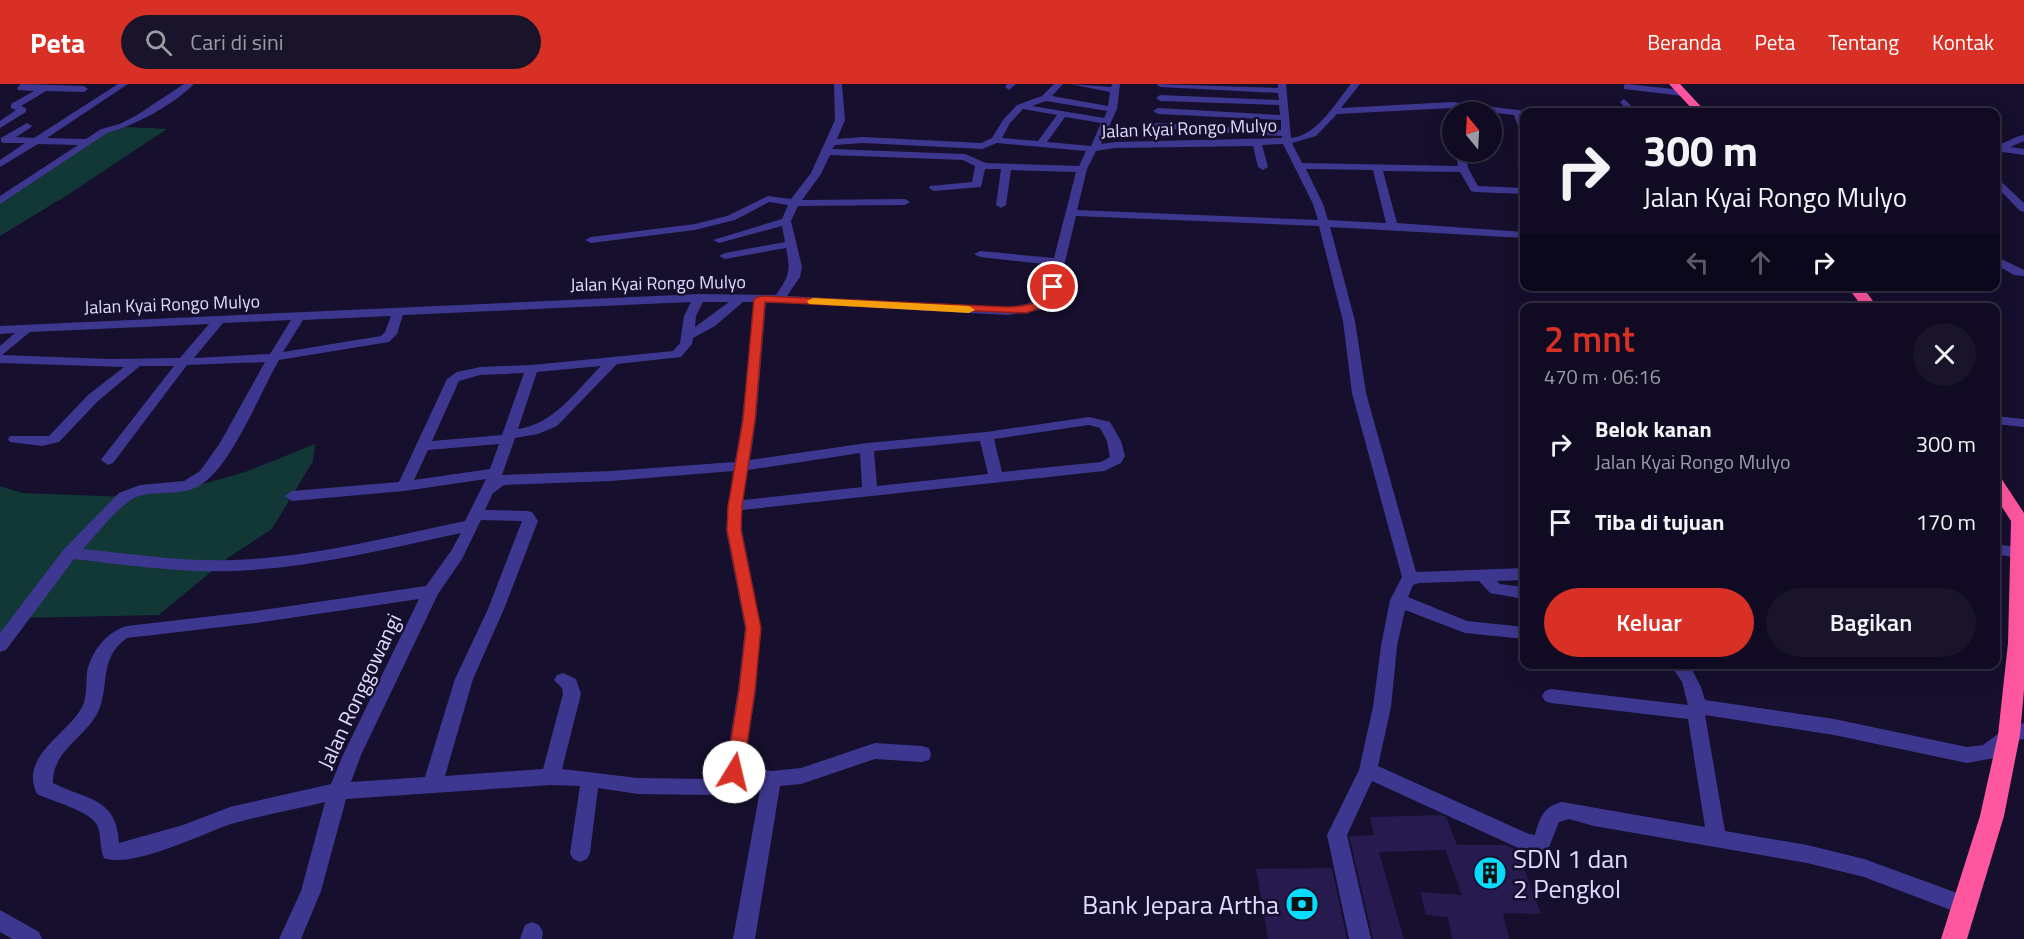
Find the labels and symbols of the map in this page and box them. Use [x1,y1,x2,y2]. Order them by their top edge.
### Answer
north arrow [1442,102,1502,162]
street label: Jalan Kyai Rongo Mulyo [1101,111,1277,145]
pin [1027,261,1078,312]
street label: Jalan Kyai Rongo Mulyo [570,268,746,298]
street label: Jalan Kyai Rongo Mulyo [84,287,260,321]
street label: Jalan Ronggowangi [309,608,409,774]
position arrow [702,740,766,804]
place label: SDN 1 dan 2 Pengkol [1513,839,1628,908]
building icon: SDN 1 dan 2 Pengkol [1472,855,1508,891]
place label: Bank Jepara Artha [1082,885,1279,924]
bank icon: Bank Jepara Artha [1284,886,1320,922]

